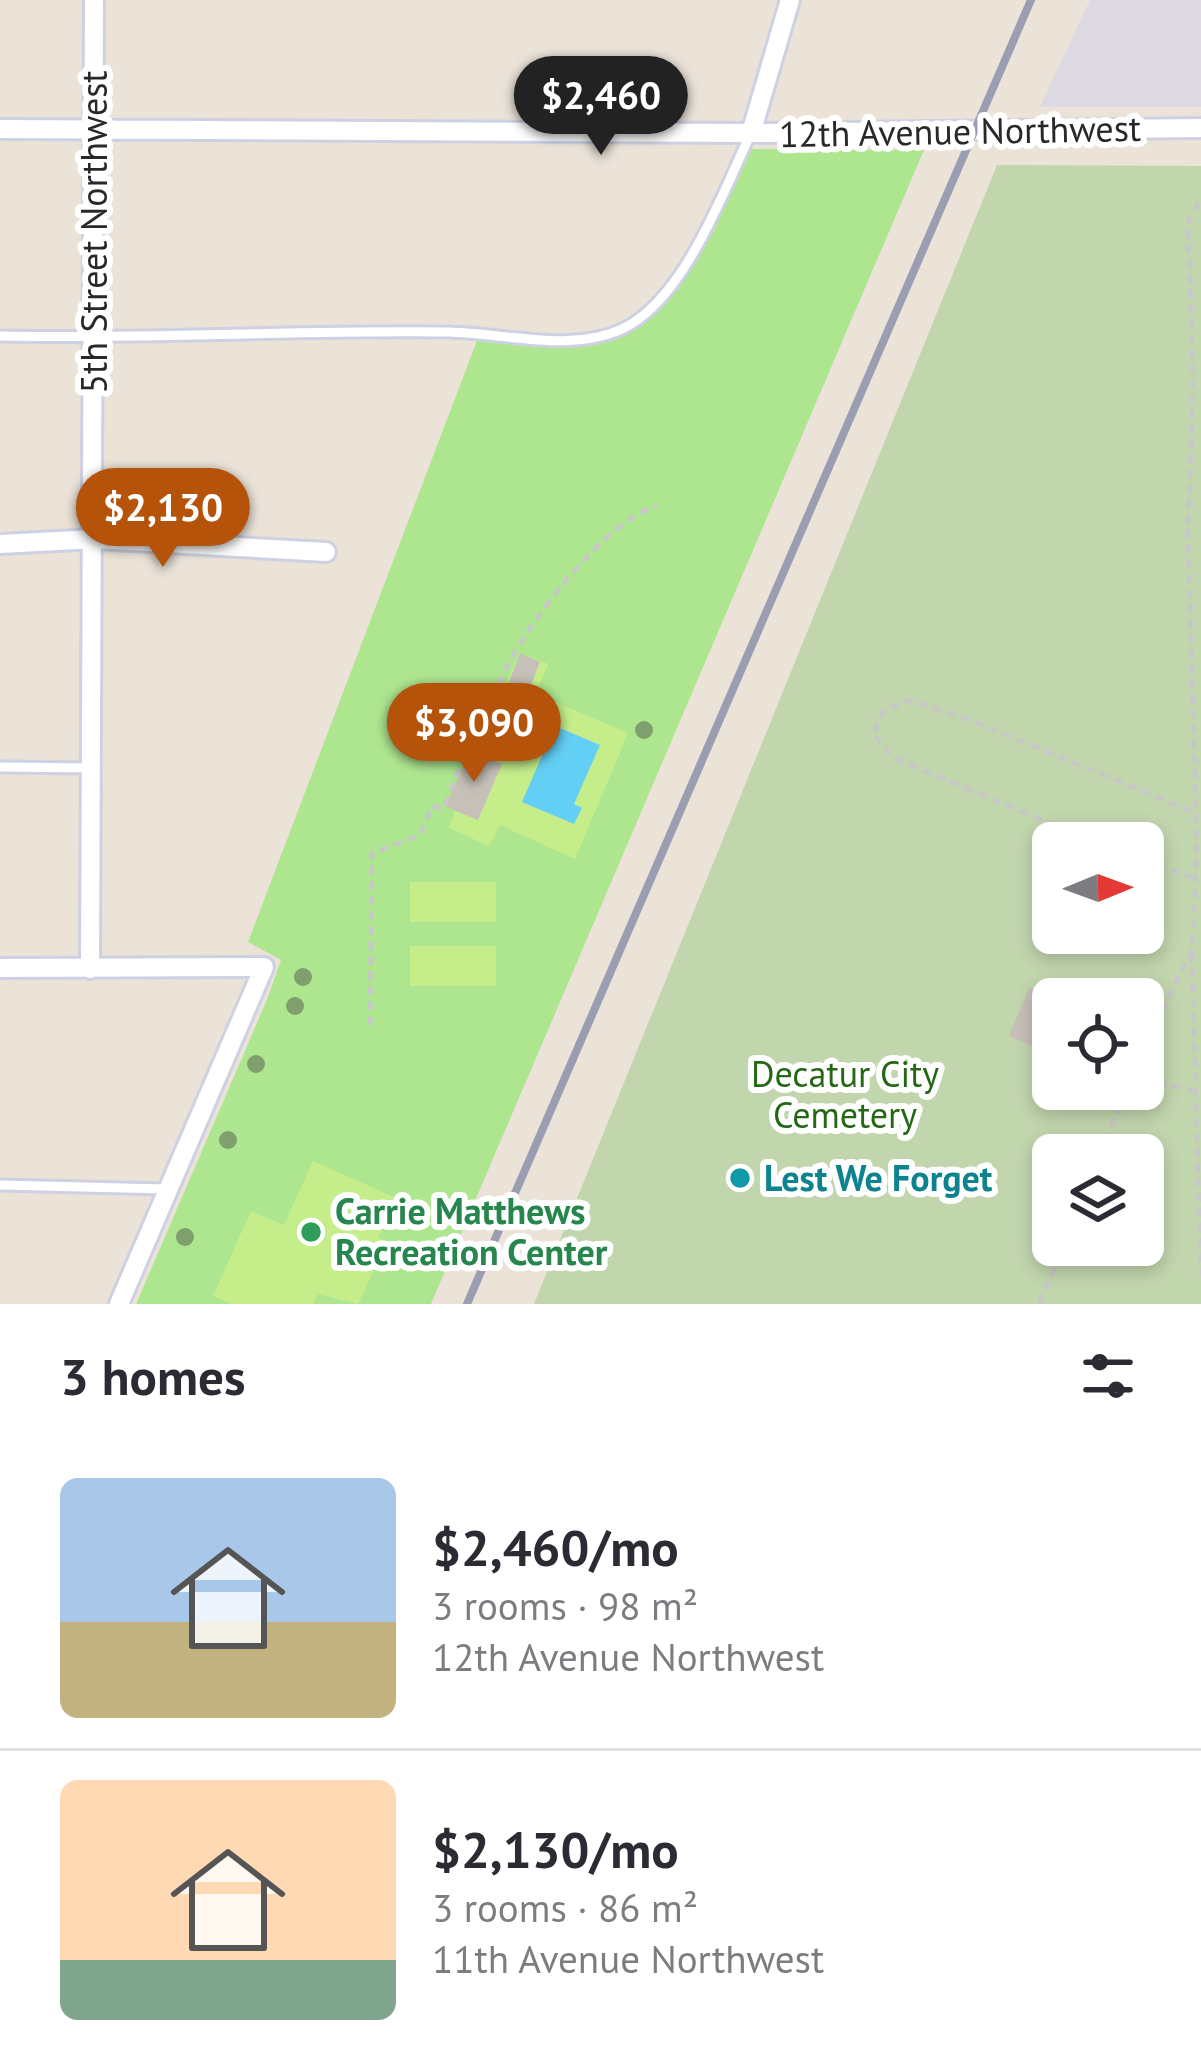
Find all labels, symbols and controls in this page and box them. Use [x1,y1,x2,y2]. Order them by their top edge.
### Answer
pin: $2,460 [503,56,699,158]
text: $2,460 [541,69,661,120]
street label: 5th Street Northwest [70,70,117,394]
street label: 12th Avenue Northwest [779,104,1141,157]
pin: $2,130 [65,468,261,570]
text: $2,130 [103,481,223,532]
pin: $3,090 [376,683,572,785]
text: $3,090 [414,696,534,747]
north arrow [1032,822,1164,954]
map controls [1032,822,1164,1266]
button: locate [1032,978,1164,1110]
park label: Decatur City Cemetery [751,1050,939,1138]
button: layers [1032,1134,1164,1266]
place label: Lest We Forget [764,1154,993,1201]
marker: Lest We Forget [727,1165,753,1191]
place label: Carrie Matthews Recreation Center [335,1187,608,1275]
marker: Carrie Matthews Recreation Center [298,1219,324,1245]
text: 3 homes [60,1343,246,1409]
icon: filters [1075,1343,1141,1409]
text: $2,460/mo [432,1514,679,1580]
icon: home [156,1526,300,1670]
text: 3 rooms · 98 m² [432,1580,698,1631]
text: 12th Avenue Northwest [432,1631,824,1682]
text: $2,130/mo [432,1816,679,1882]
icon: home [156,1828,300,1972]
text: 3 rooms · 86 m² [432,1882,698,1933]
text: 11th Avenue Northwest [432,1933,824,1984]

